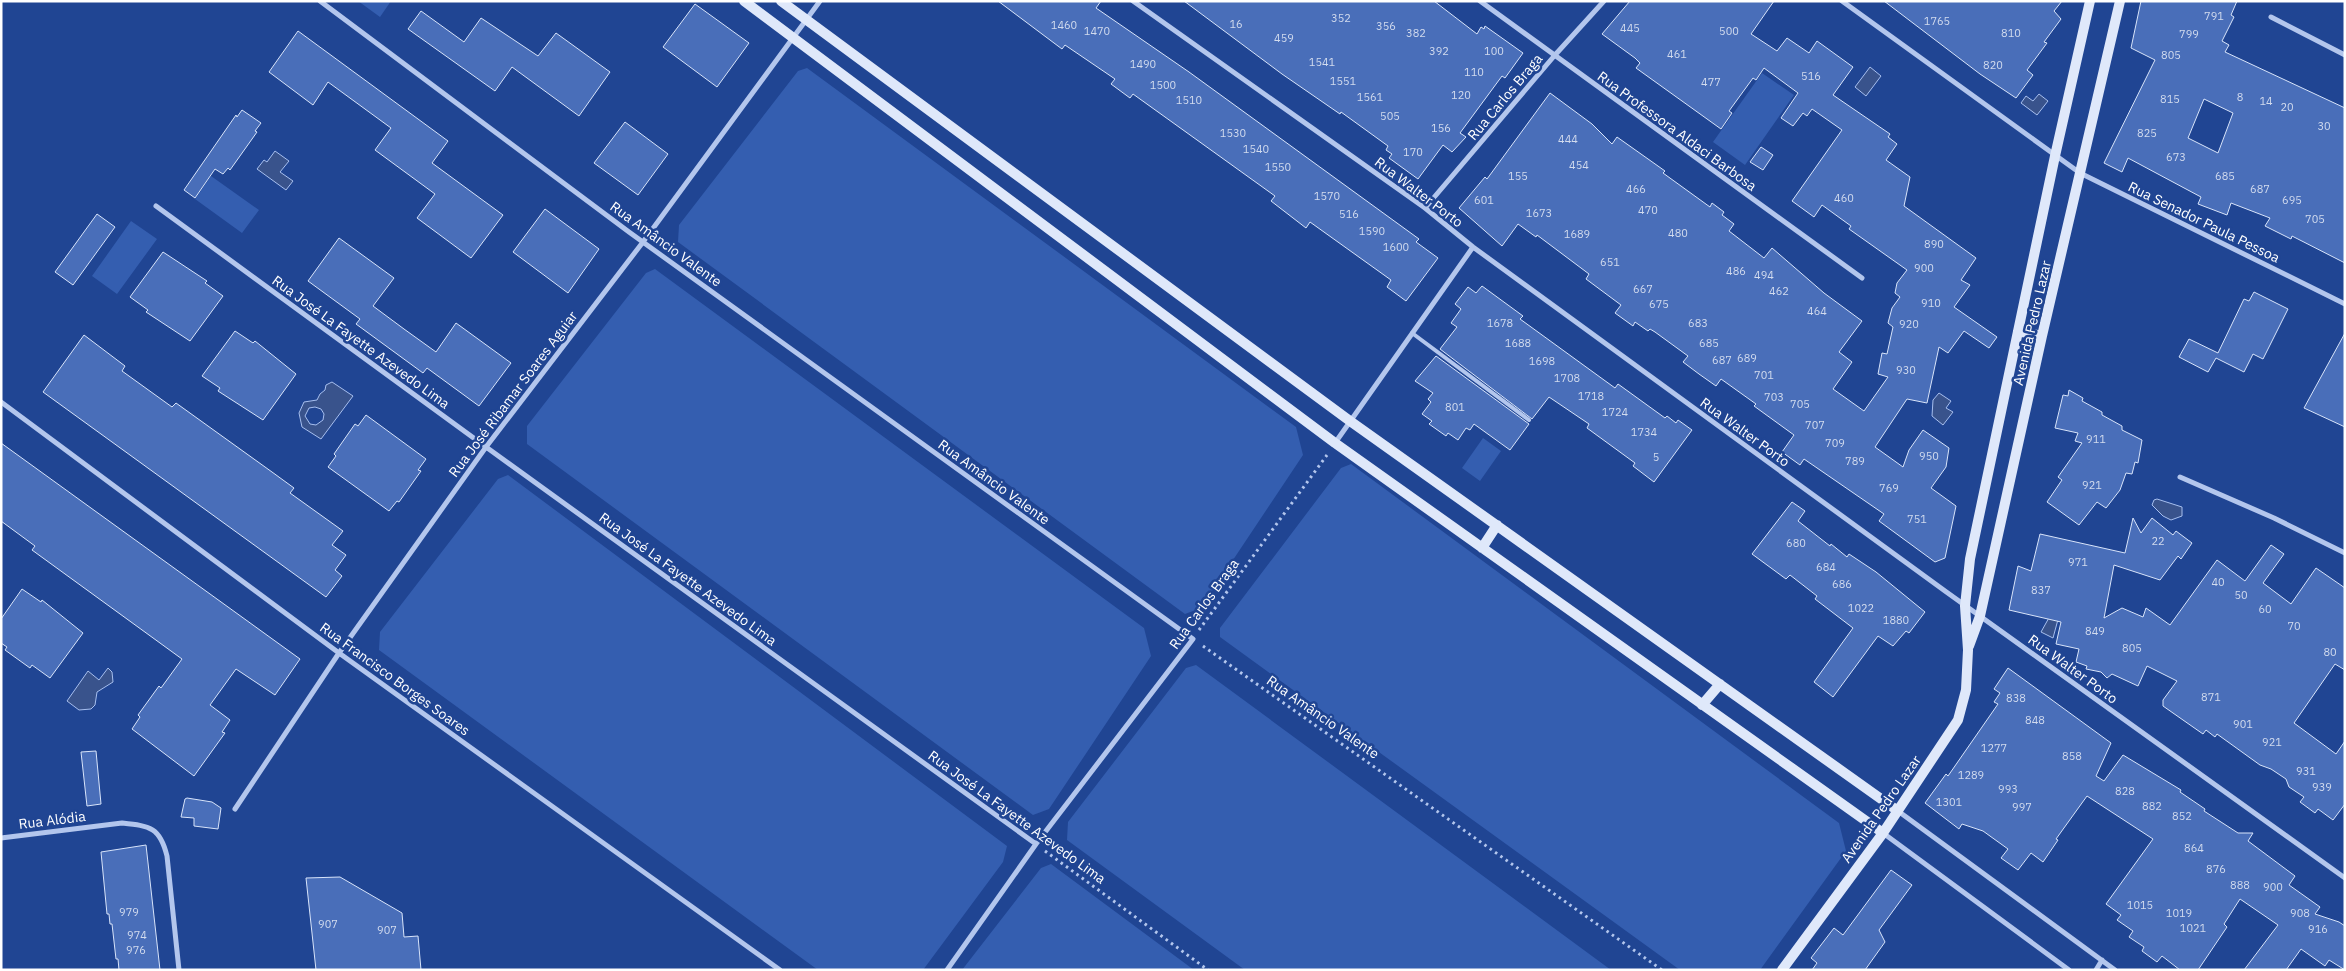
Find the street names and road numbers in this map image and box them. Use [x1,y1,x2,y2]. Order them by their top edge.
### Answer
street label: Rua Carlos Braga [1464,50,1547,144]
street label: Rua Professora Aldaci Barbosa [1594,67,1761,195]
street label: Rua Walter Porto [1371,153,1467,231]
street label: Rua Senador Paula Pessoa [2125,177,2283,267]
street label: Rua Amâncio Valente [607,197,726,291]
street label: Avenida Pedro Lazar [2009,259,2055,387]
street label: Rua José La Fayette Azevedo Lima [269,271,454,413]
street label: Rua José Ribamar Soares Aguiar [445,307,581,481]
street label: Rua Walter Porto [1697,394,1793,471]
street label: Rua Amâncio Valente [935,435,1054,529]
street label: Rua José La Fayette Azevedo Lima [596,508,781,650]
street label: Rua Carlos Braga [1165,555,1243,653]
street label: Rua Francisco Borges Soares [316,618,474,740]
street label: Rua Walter Porto [2025,631,2121,708]
street label: Rua Amâncio Valente [1263,671,1383,763]
street label: Rua José La Fayette Azevedo Lima [925,746,1110,888]
street label: Avenida Pedro Lazar [1837,752,1925,866]
street label: Rua Alódia [17,807,87,833]

